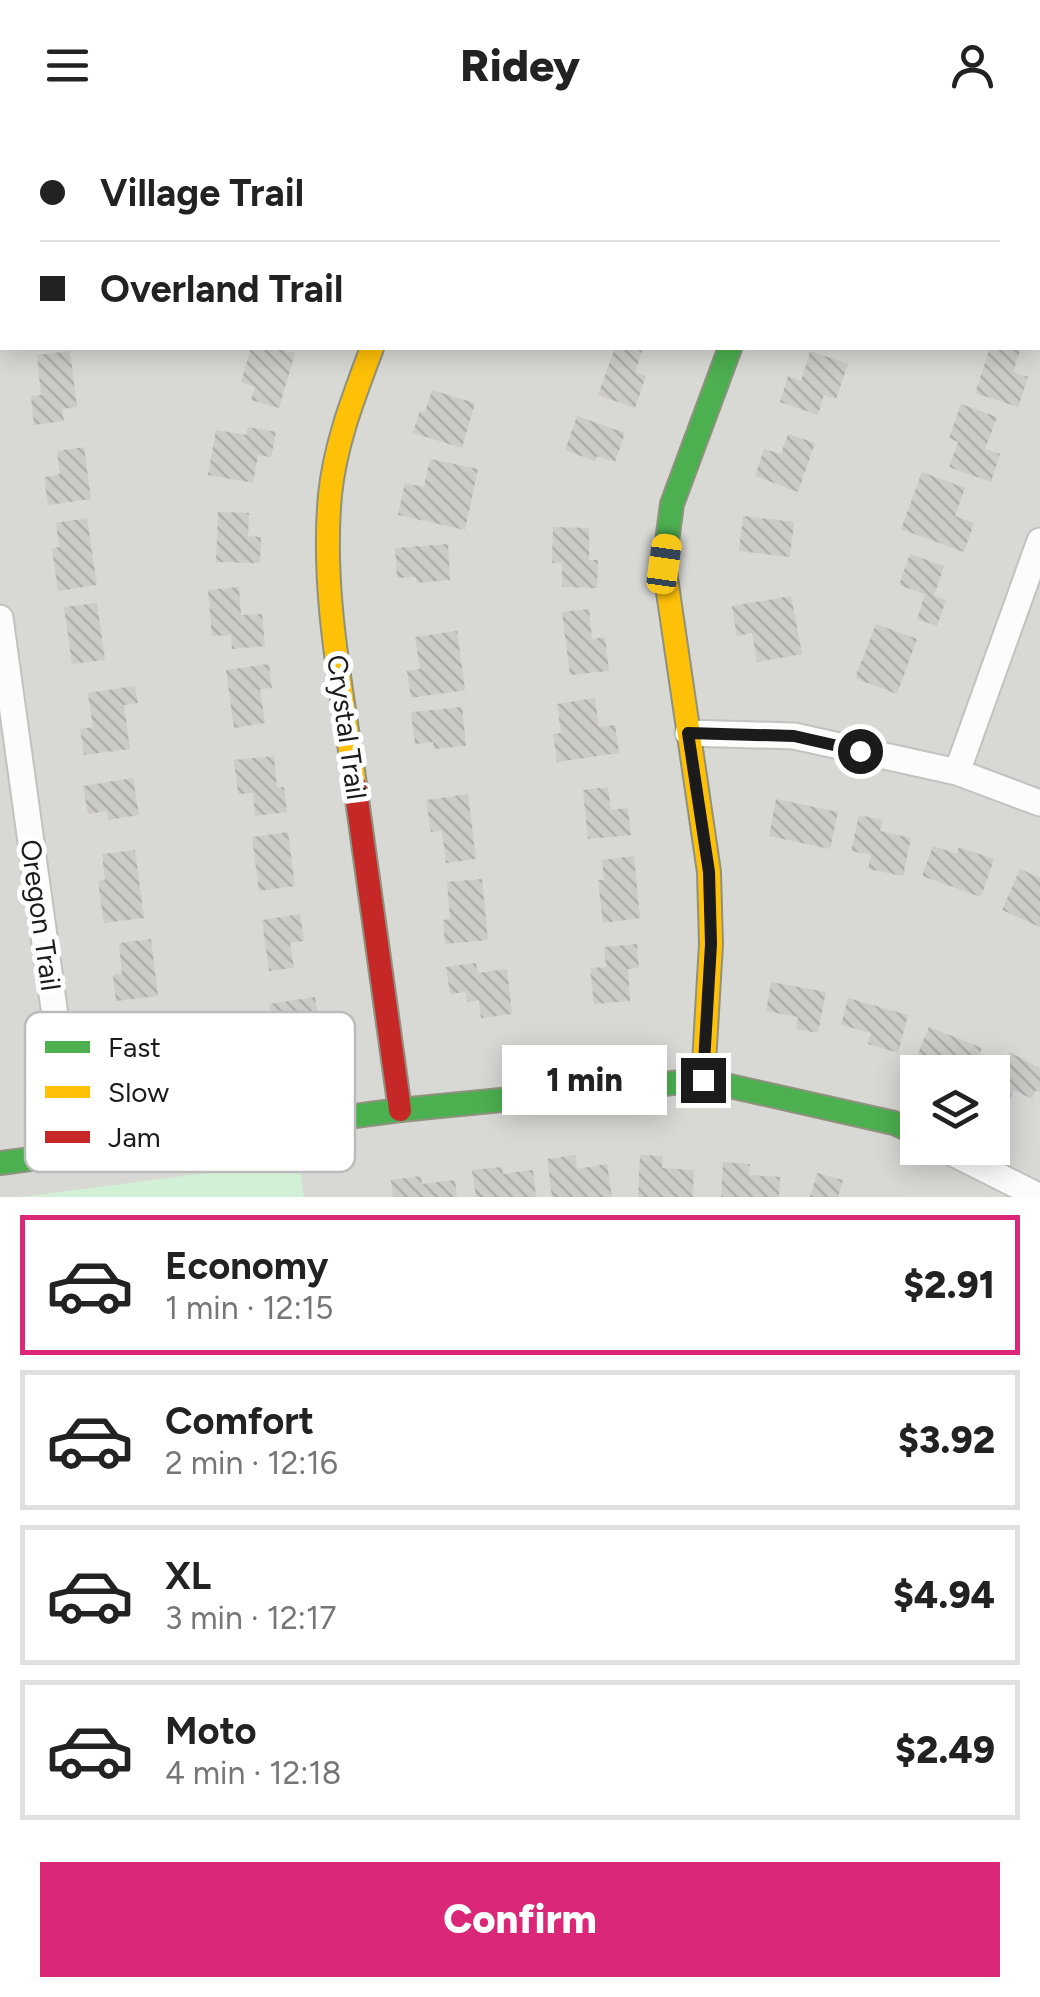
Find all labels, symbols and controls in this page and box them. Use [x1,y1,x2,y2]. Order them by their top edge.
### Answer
icon: menu [40,38,95,93]
text: Ridey [460,38,580,92]
icon: person [945,38,1000,93]
text: Village Trail [100,170,304,216]
text: Overland Trail [100,266,343,312]
car [645,532,683,596]
street label: Crystal Trail [320,652,374,802]
route start [838,729,883,774]
street label: Oregon Trail [14,837,68,993]
legend [25,1012,355,1172]
text: Fast [108,1030,161,1064]
callout: 1 min [503,1045,668,1115]
map controls [900,1055,1010,1165]
button: layers [900,1055,1010,1165]
route end [681,1058,726,1103]
text: 1 min [546,1061,623,1099]
text: Slow [108,1075,169,1109]
text: Jam [108,1120,161,1154]
icon: car [45,1240,135,1330]
text: Economy [165,1243,328,1289]
text: $2.91 [903,1262,995,1308]
text: 1 min · 12:15 [165,1289,333,1327]
icon: car [45,1395,135,1485]
text: Comfort [165,1398,314,1444]
text: $3.92 [898,1417,995,1463]
text: 2 min · 12:16 [165,1444,338,1482]
icon: car [45,1550,135,1640]
text: XL [165,1553,211,1599]
text: $4.94 [893,1572,995,1618]
text: 3 min · 12:17 [165,1599,336,1637]
icon: car [45,1705,135,1795]
text: Moto [165,1708,257,1754]
text: $2.49 [895,1727,995,1773]
text: 4 min · 12:18 [165,1754,341,1792]
button: Confirm [40,1862,1000,1977]

